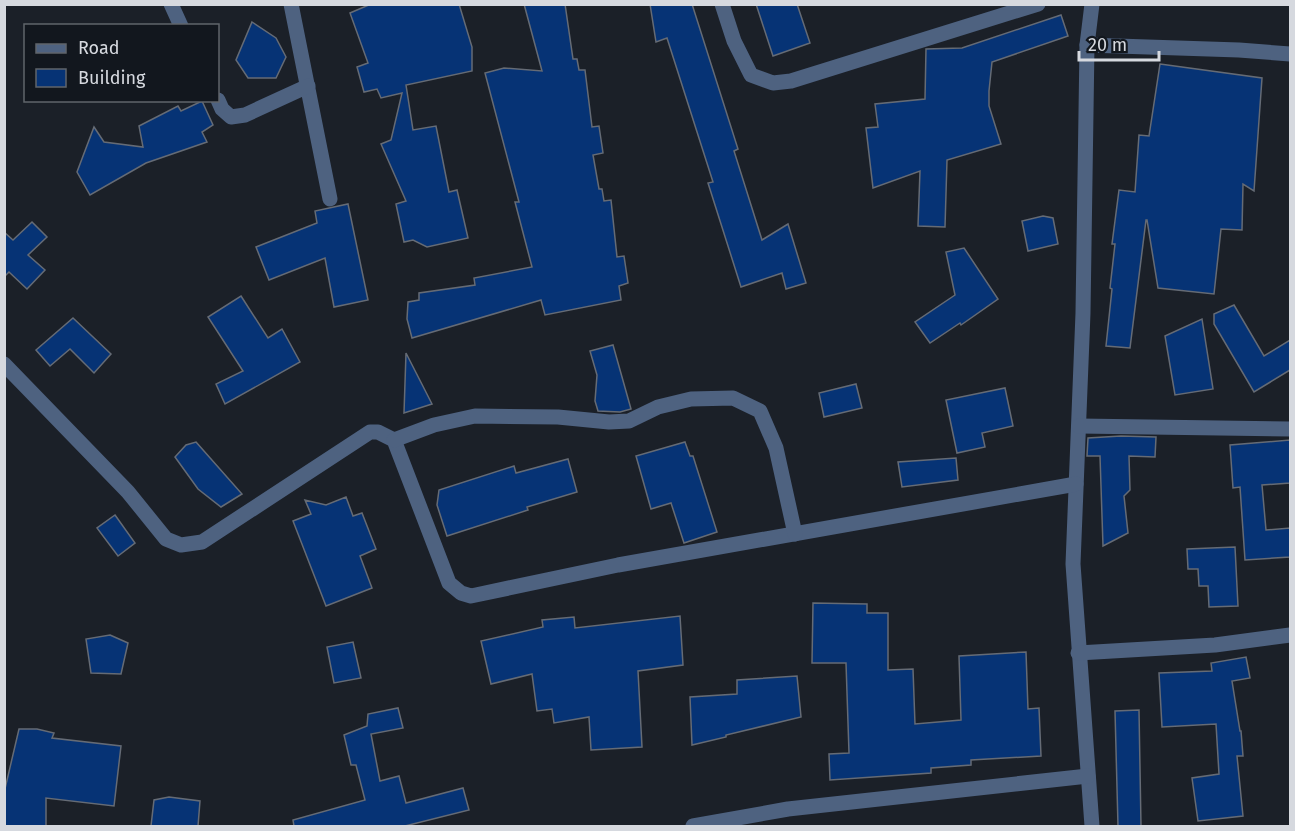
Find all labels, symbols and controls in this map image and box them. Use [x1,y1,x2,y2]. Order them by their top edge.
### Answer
legend [24,24,219,102]
scale bar [1079,24,1158,62]
text: 20 m [1088,34,1127,56]
text: Road [78,37,120,59]
text: Building [78,67,146,89]

